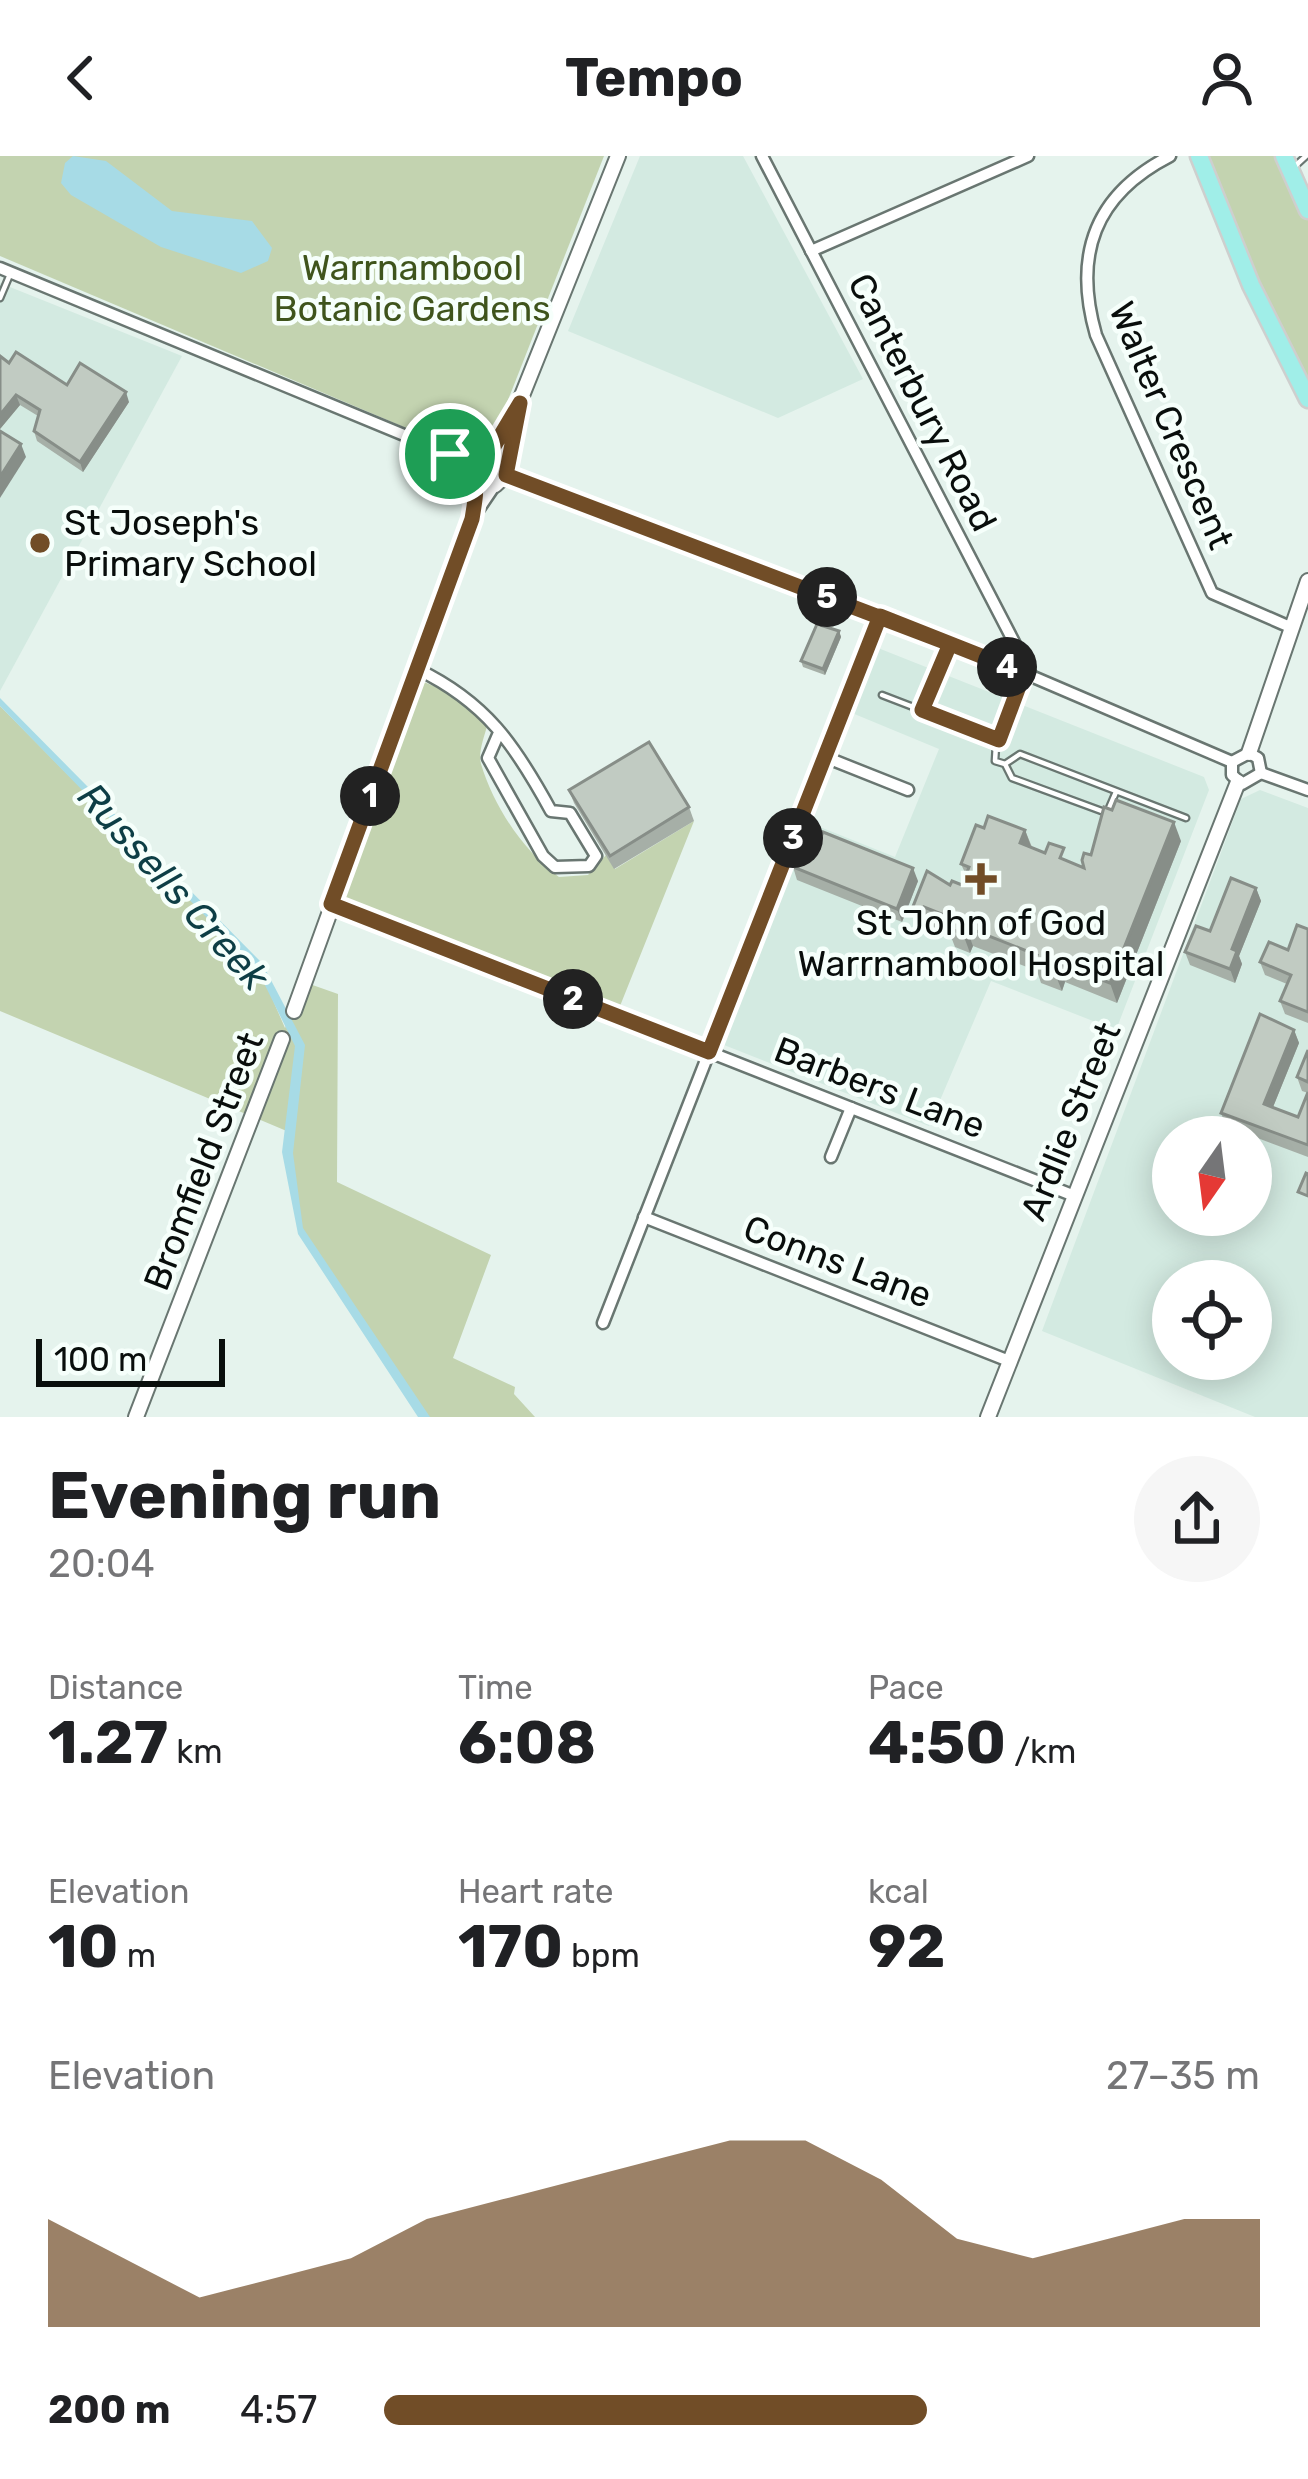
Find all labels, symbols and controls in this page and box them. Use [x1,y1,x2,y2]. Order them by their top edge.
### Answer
icon: back [48,45,114,111]
icon: person [1194,45,1260,111]
text: Tempo [565,46,743,110]
park label: Warrnambool Botanic Gardens [273,246,551,330]
street label: Canterbury Road [839,266,1006,538]
street label: Walter Crescent [1100,295,1243,555]
pin [399,403,501,505]
icon: arrive [417,421,483,487]
place label: St Joseph's Primary School [64,501,317,585]
marker: St Joseph's Primary School [27,530,53,556]
pin: 5 [797,567,857,627]
text: 5 [816,577,838,616]
pin: 4 [977,637,1037,697]
text: 4 [996,647,1018,686]
pin: 1 [340,766,400,826]
water label: Russells Creek [68,773,279,1001]
text: 1 [362,776,378,815]
pin: 3 [763,808,823,868]
text: 3 [782,818,804,857]
marker: St John of God Warrnambool Hospital [965,863,997,895]
place label: St John of God Warrnambool Hospital [798,901,1164,985]
pin: 2 [543,969,603,1029]
text: 2 [562,979,584,1018]
street label: Ardlie Street [1011,1016,1130,1226]
street label: Bromfield Street [135,1026,272,1296]
street label: Barbers Lane [768,1028,991,1147]
north arrow [1152,1116,1272,1236]
map controls [1152,1116,1272,1380]
street label: Conns Lane [738,1206,938,1317]
button: locate [1152,1260,1272,1380]
scale bar [36,1333,225,1386]
text: 100 m [54,1340,147,1379]
text: Evening run [48,1456,441,1535]
button: share [1134,1456,1260,1582]
text: 20:04 [48,1541,155,1587]
text: Distance [48,1668,183,1707]
text: Time [458,1668,533,1707]
text: Pace [868,1668,944,1707]
text: 1.27 [48,1707,168,1778]
text: 6:08 [458,1707,596,1778]
text: 4:50 [868,1707,1006,1778]
text: km [168,1732,223,1771]
text: /km [1006,1732,1076,1771]
text: Elevation [48,1872,189,1911]
text: Heart rate [458,1872,614,1911]
text: kcal [868,1872,929,1911]
text: 10 [48,1911,119,1982]
text: 170 [458,1911,563,1982]
text: 92 [868,1911,945,1982]
text: m [119,1936,156,1975]
text: bpm [563,1936,640,1975]
text: Elevation [48,2053,215,2099]
text: 27–35 m [1106,2053,1260,2099]
text: 200 m [48,2387,170,2433]
text: 4:57 [240,2387,317,2433]

